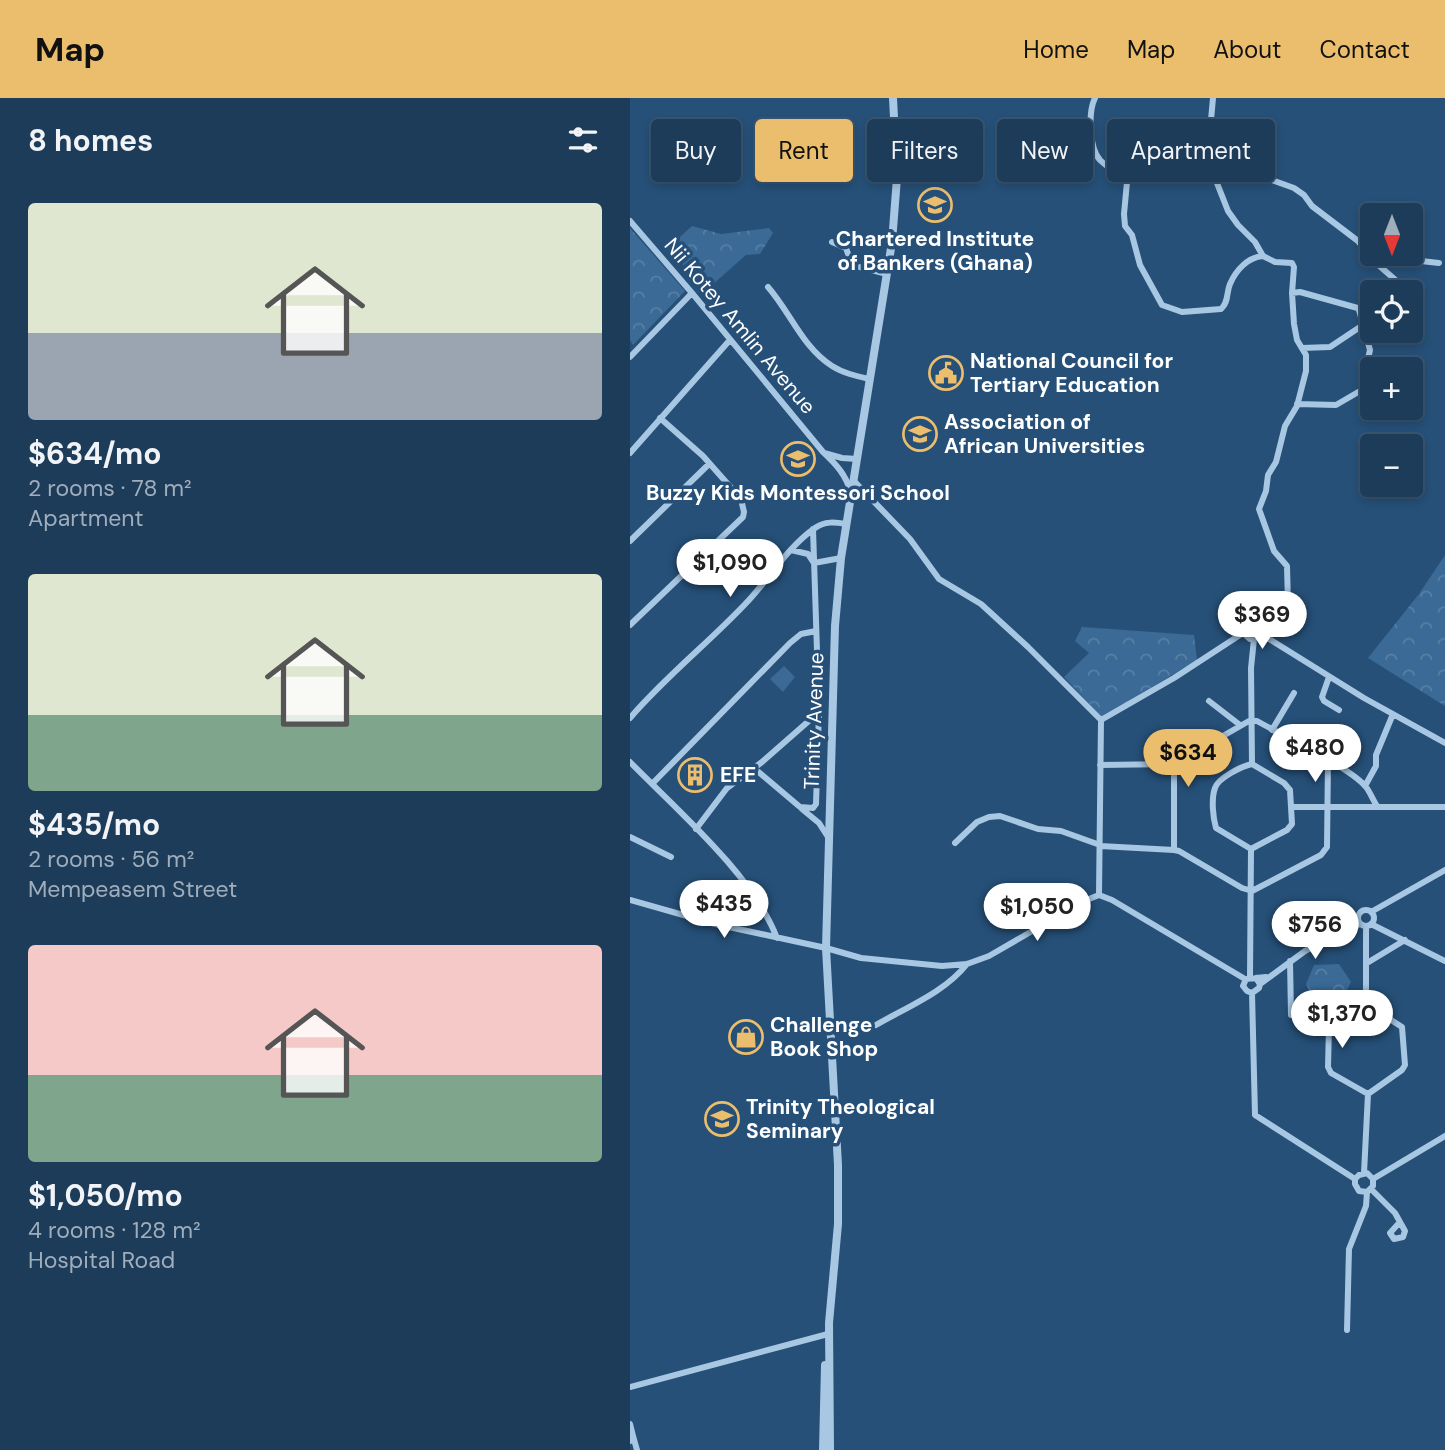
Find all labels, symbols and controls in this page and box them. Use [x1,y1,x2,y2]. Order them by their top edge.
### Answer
text: Map [35,28,105,71]
text: Home [1023,34,1089,65]
text: Map [1127,34,1175,65]
text: About [1213,34,1282,65]
text: Contact [1320,34,1410,65]
chip: Buy [651,119,741,182]
chip: Rent [755,119,853,182]
chip: Filters [867,119,983,182]
chip: New [997,119,1093,182]
chip: Apartment [1107,119,1275,182]
text: 8 homes [28,121,153,160]
icon: filters [564,121,602,159]
school or university icon: Chartered Institute of Bankers (Ghana) [916,186,954,224]
north arrow [1360,203,1423,266]
map controls [1360,203,1423,497]
place label: Chartered Institute of Bankers (Ghana) [836,225,1034,277]
street label: Nii Kotey Amlin Avenue [658,232,822,420]
icon: home [252,248,378,374]
button: locate [1360,280,1423,343]
place label: National Council for Tertiary Education [970,347,1173,399]
public building icon: National Council for Tertiary Education [927,354,965,392]
button: + [1360,357,1423,420]
place label: Association of African Universities [944,408,1145,460]
school or university icon: Association of African Universities [901,415,939,453]
text: $634/mo [28,434,162,473]
button: − [1360,434,1423,497]
school or university icon: Buzzy Kids Montessori School [779,440,817,478]
text: 2 rooms · 78 m² [28,473,192,503]
place label: Buzzy Kids Montessori School [646,479,950,507]
text: Apartment [28,503,143,533]
pin: $1,090 [673,540,787,599]
text: $1,090 [693,547,767,577]
pin: $369 [1221,592,1303,651]
text: $369 [1234,599,1290,629]
icon: home [252,619,378,745]
street label: Trinity Avenue [798,652,830,790]
pin: $480 [1274,724,1356,784]
pin: $634 [1147,730,1229,789]
text: $480 [1285,732,1345,762]
text: $634 [1159,737,1217,767]
building icon: EFE [676,756,714,794]
place label: EFE [720,761,756,789]
text: $435/mo [28,805,160,844]
text: 2 rooms · 56 m² [28,844,194,874]
text: Mempeasem Street [28,874,237,904]
pin: $435 [683,880,765,940]
pin: $1,050 [980,884,1094,943]
text: $435 [695,888,753,918]
text: $1,050 [1000,891,1074,921]
pin: $756 [1274,902,1356,961]
text: $756 [1288,909,1342,939]
icon: home [252,990,378,1116]
pin: $1,370 [1285,990,1399,1050]
text: $1,370 [1307,998,1377,1028]
place label: Challenge Book Shop [770,1011,878,1063]
shop icon: Challenge Book Shop [727,1018,765,1056]
place label: Trinity Theological Seminary [746,1093,935,1145]
school or university icon: Trinity Theological Seminary [703,1100,741,1138]
text: $1,050/mo [28,1176,183,1215]
text: 4 rooms · 128 m² [28,1215,200,1245]
text: Hospital Road [28,1245,175,1275]

